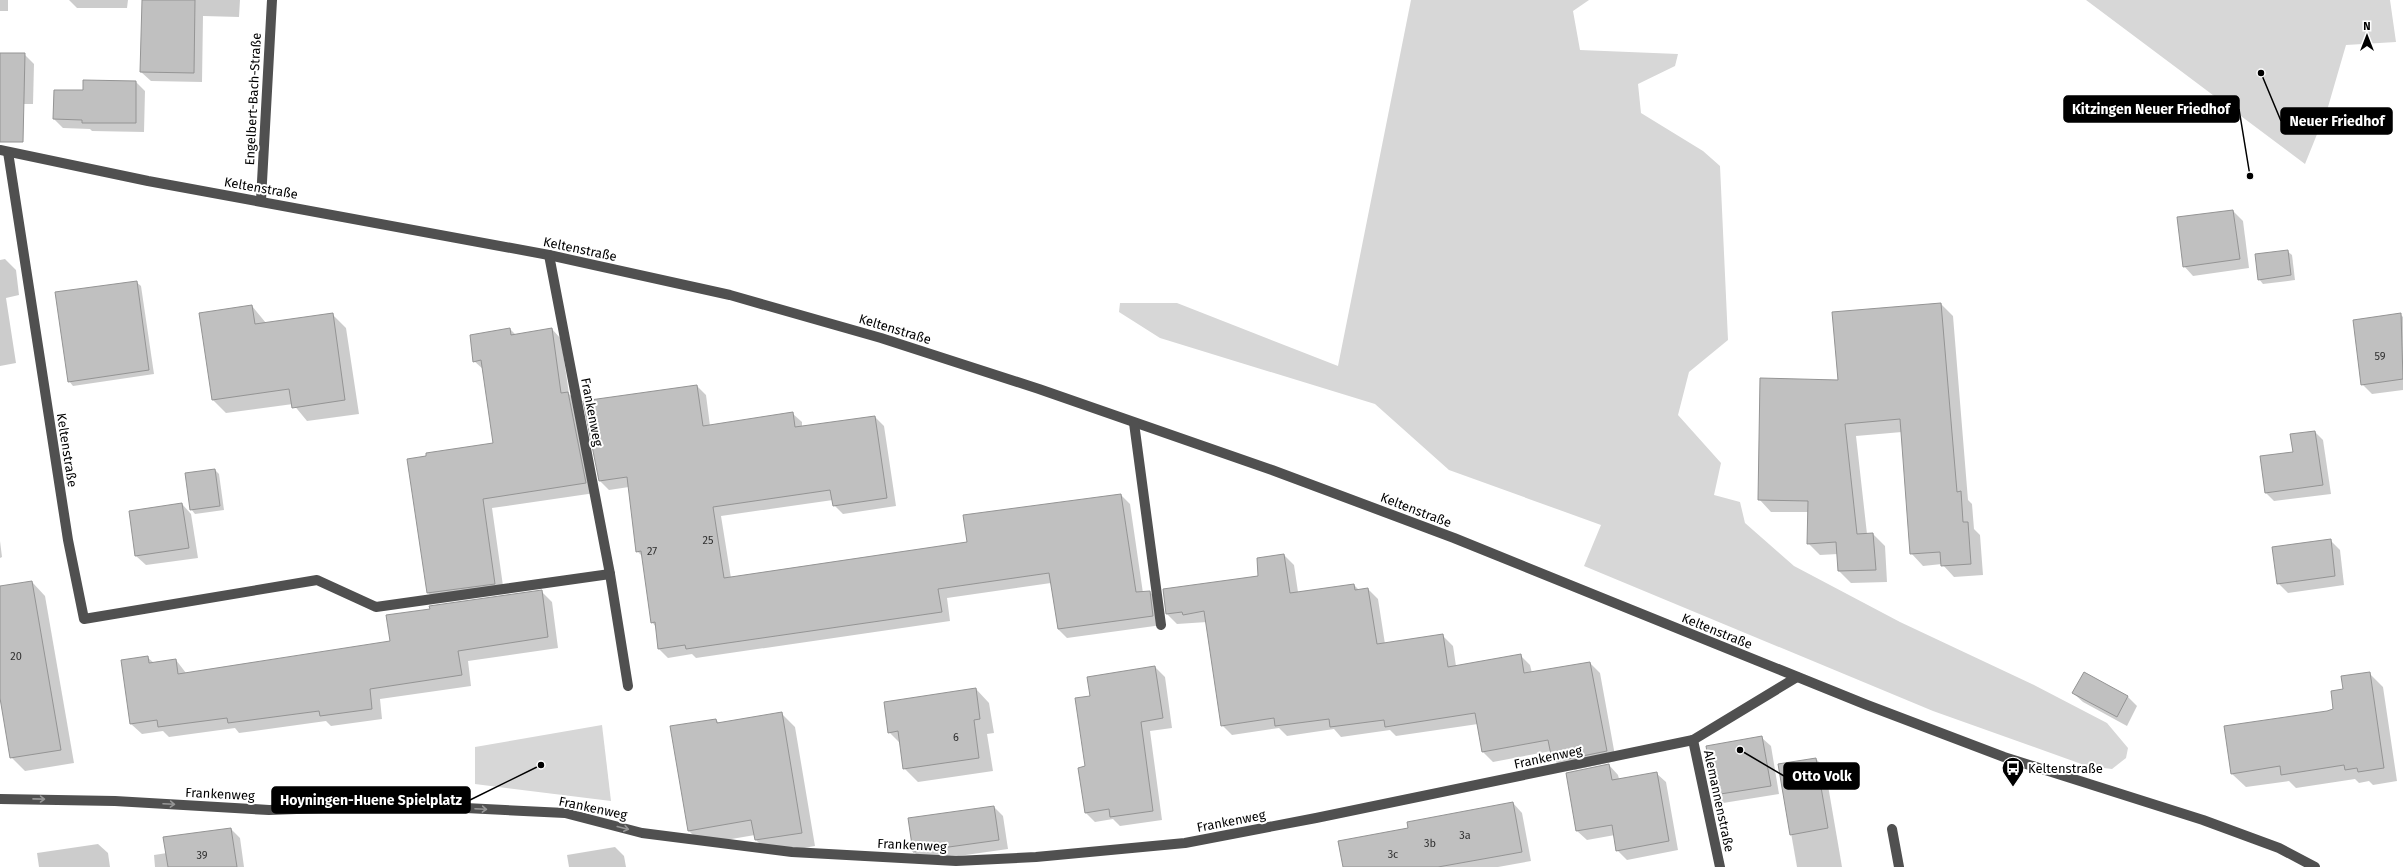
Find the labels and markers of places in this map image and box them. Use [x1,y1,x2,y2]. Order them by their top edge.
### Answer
callout: Kitzingen Neuer Friedhof [2064,96,2239,122]
callout: Neuer Friedhof [2281,108,2392,134]
bus stop icon: Keltenstraße [2000,755,2026,788]
place label: Keltenstraße [2028,761,2103,776]
callout: Otto Volk [1784,763,1859,789]
callout: Hoyningen-Huene Spielplatz [272,787,470,813]

